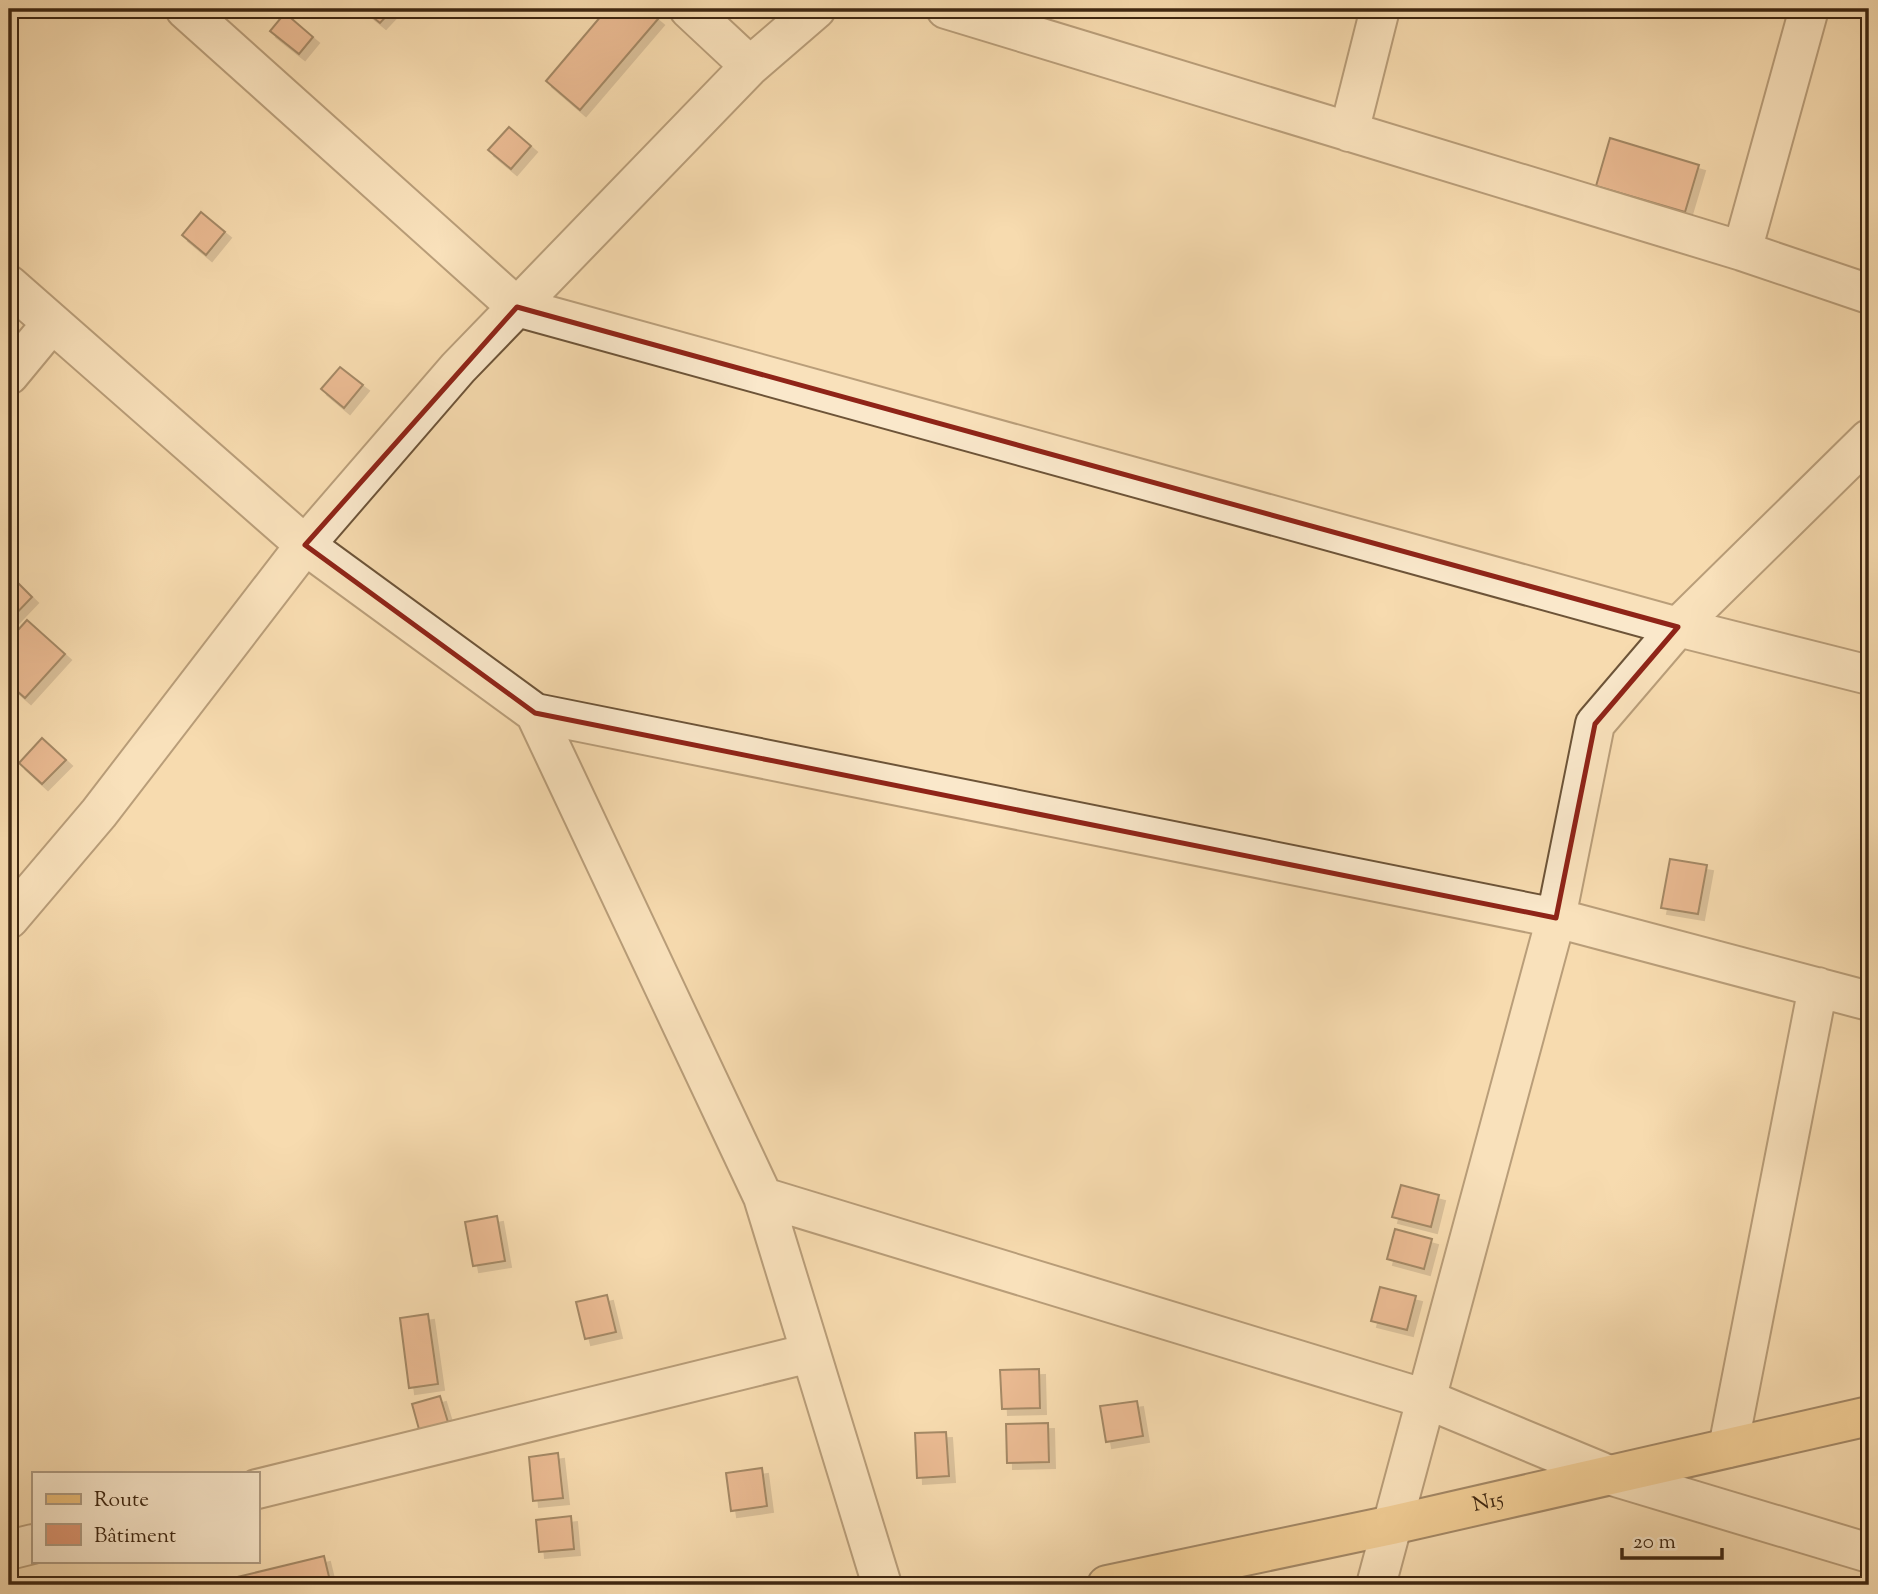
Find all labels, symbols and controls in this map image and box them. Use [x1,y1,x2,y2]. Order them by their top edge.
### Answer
legend [32,1472,259,1562]
street label: N15 [1470,1485,1507,1521]
text: Route [94,1486,149,1516]
scale bar [1622,1517,1722,1561]
text: Bâtiment [94,1522,176,1552]
text: 20 m [1633,1528,1676,1558]

